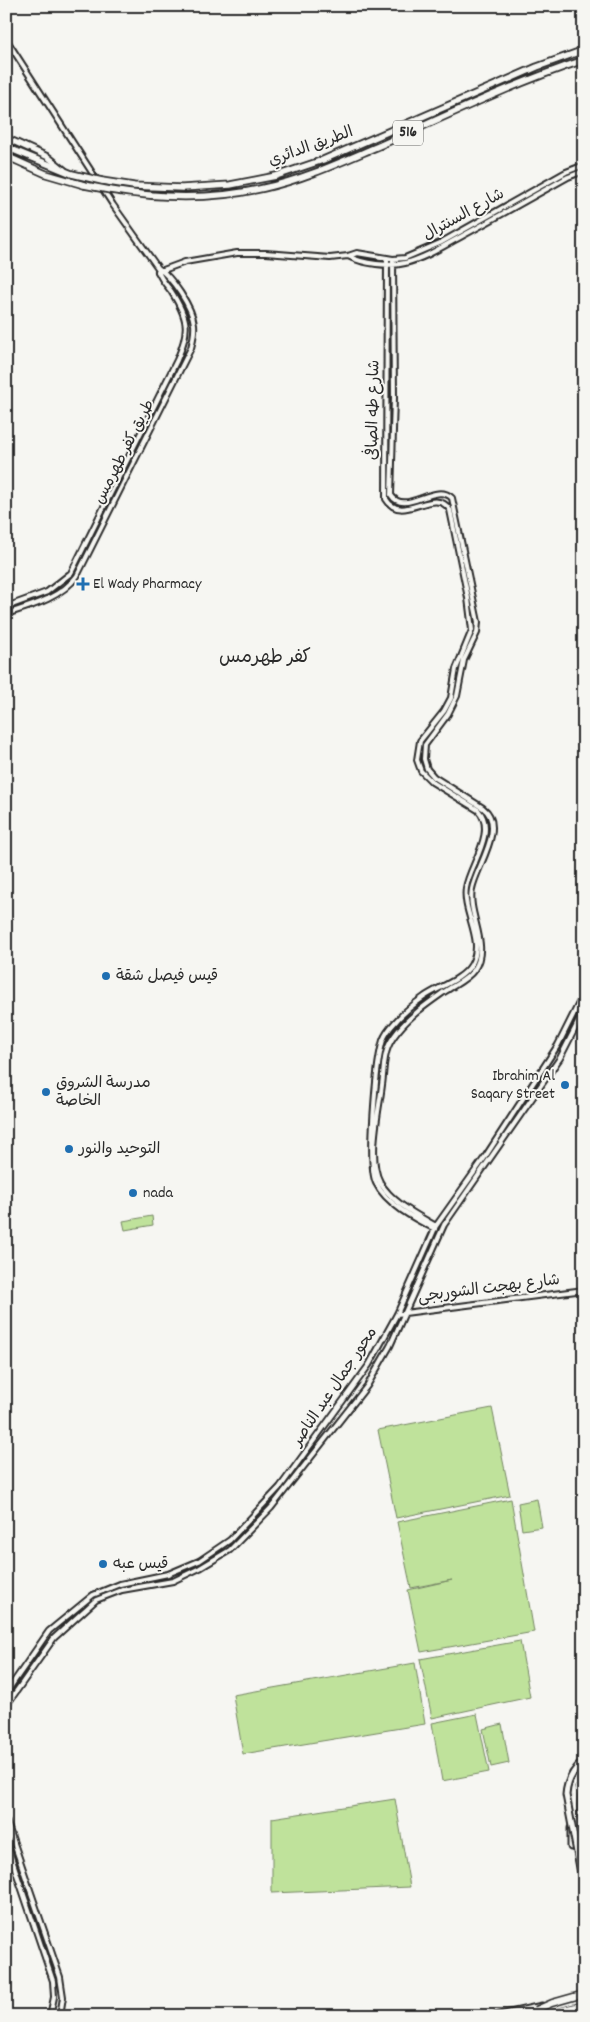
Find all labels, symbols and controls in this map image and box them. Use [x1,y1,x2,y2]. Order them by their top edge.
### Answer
road number: 516 [393,120,423,146]
street label: الطريق الدائري [265,121,357,173]
street label: شارع السنترال [419,183,509,247]
street label: شارع طه الصافى [362,360,386,460]
street label: طريق كفر طهرمس [89,396,161,508]
place label: El Wady Pharmacy [93,573,202,596]
marker: El Wady Pharmacy [77,578,89,590]
district label: كفر طهرمس [219,645,311,672]
place label: قيس فيصل شقة [116,965,218,988]
marker: قيس فيصل شقة [100,970,112,982]
place label: Ibrahim Al Saqary Street [471,1065,555,1106]
place label: مدرسة الشروق الخاصة [56,1072,151,1113]
marker: Ibrahim Al Saqary Street [559,1079,571,1091]
marker: مدرسة الشروق الخاصة [40,1086,52,1098]
place label: التوحيد والنور [77,1138,161,1161]
marker: التوحيد والنور [63,1143,75,1155]
place label: nada [143,1182,173,1205]
marker: nada [127,1187,139,1199]
street label: شارع بهجت الشوربجى [417,1269,561,1309]
street label: محور جمال عبد الناصر [285,1323,383,1453]
place label: قيس عبه [113,1553,168,1576]
marker: قيس عبه [97,1558,109,1570]

